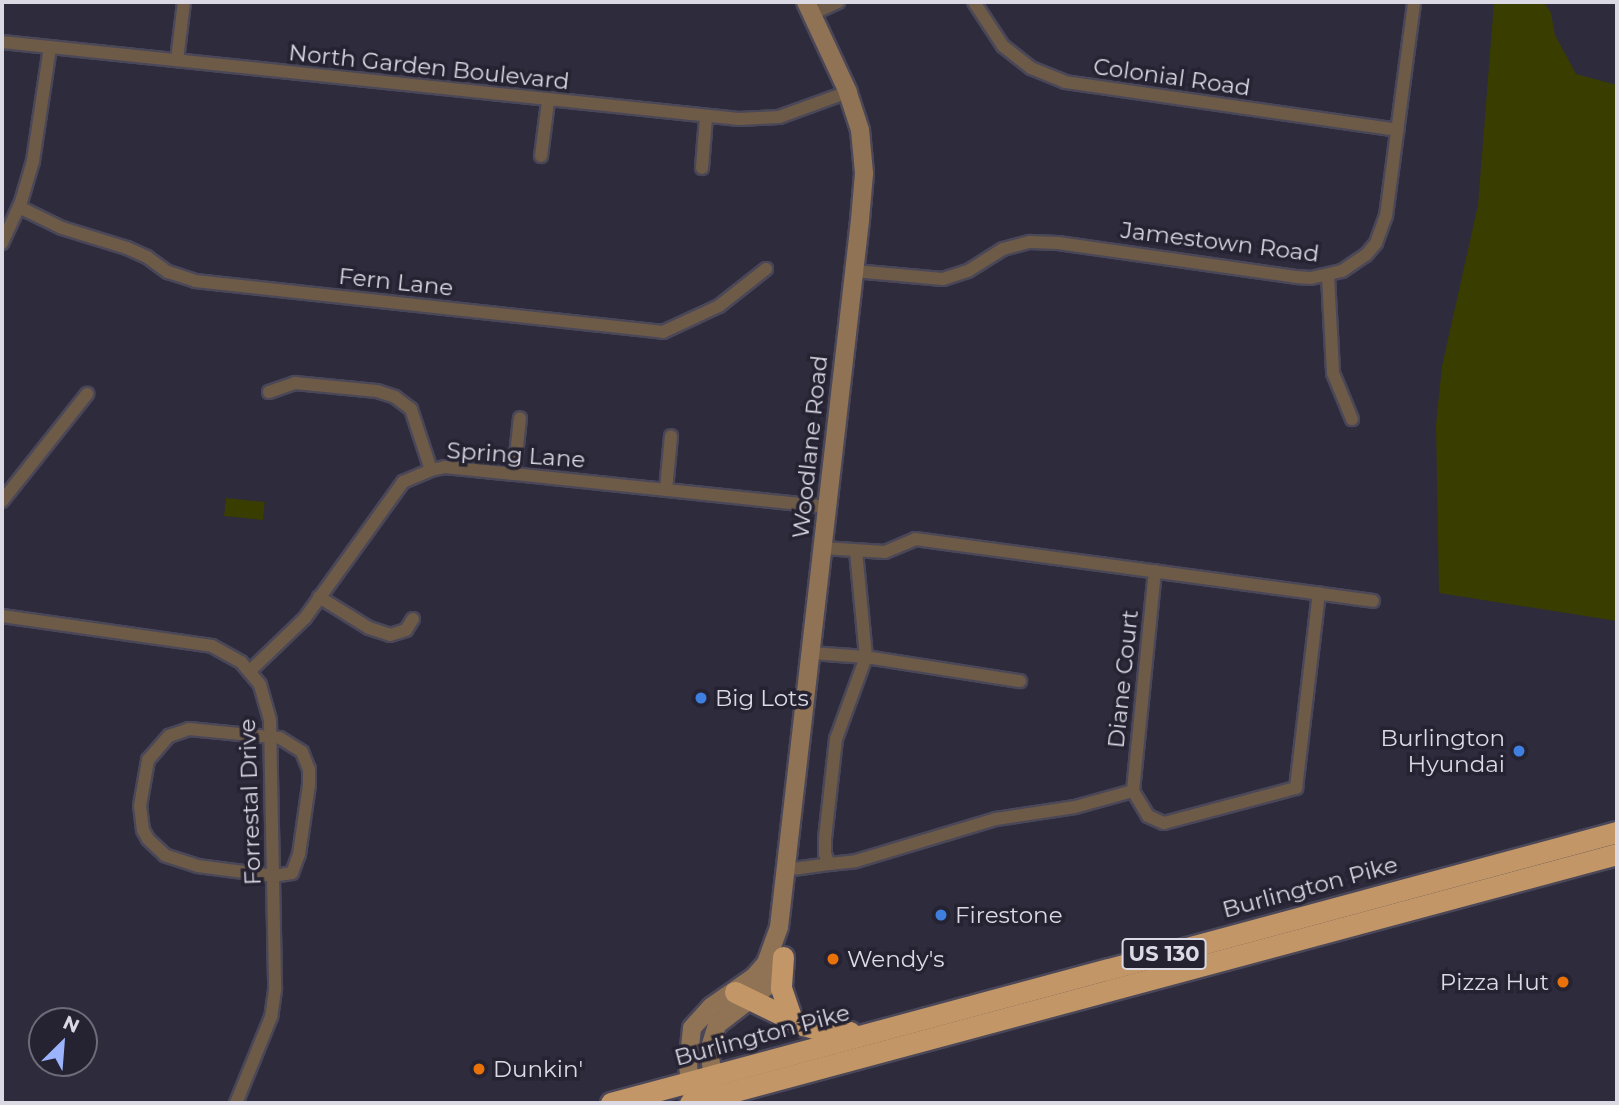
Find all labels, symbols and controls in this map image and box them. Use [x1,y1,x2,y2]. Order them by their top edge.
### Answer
street label: North Garden Boulevard [287,39,571,95]
street label: Colonial Road [1092,52,1252,102]
street label: Jamestown Road [1119,216,1321,268]
street label: Fern Lane [337,262,455,302]
street label: Woodlane Road [787,354,833,540]
street label: Spring Lane [446,436,586,474]
street label: Diane Court [1102,609,1144,749]
place label: Big Lots [715,684,809,712]
marker: Big Lots [693,690,709,706]
street label: Forrestal Drive [233,718,267,886]
place label: Burlington Hyundai [1381,724,1505,778]
marker: Burlington Hyundai [1511,743,1527,759]
street label: Burlington Pike [1219,850,1401,924]
place label: Firestone [955,901,1063,929]
marker: Firestone [933,907,949,923]
road number: US 130 [1120,936,1208,972]
place label: Wendy's [847,945,945,973]
marker: Wendy's [825,951,841,967]
place label: Pizza Hut [1440,968,1549,996]
marker: Pizza Hut [1555,974,1571,990]
street label: Burlington Pike [671,998,853,1072]
north arrow [28,1007,98,1077]
text: N [59,1011,83,1038]
place label: Dunkin' [493,1055,583,1083]
marker: Dunkin' [471,1061,487,1077]

